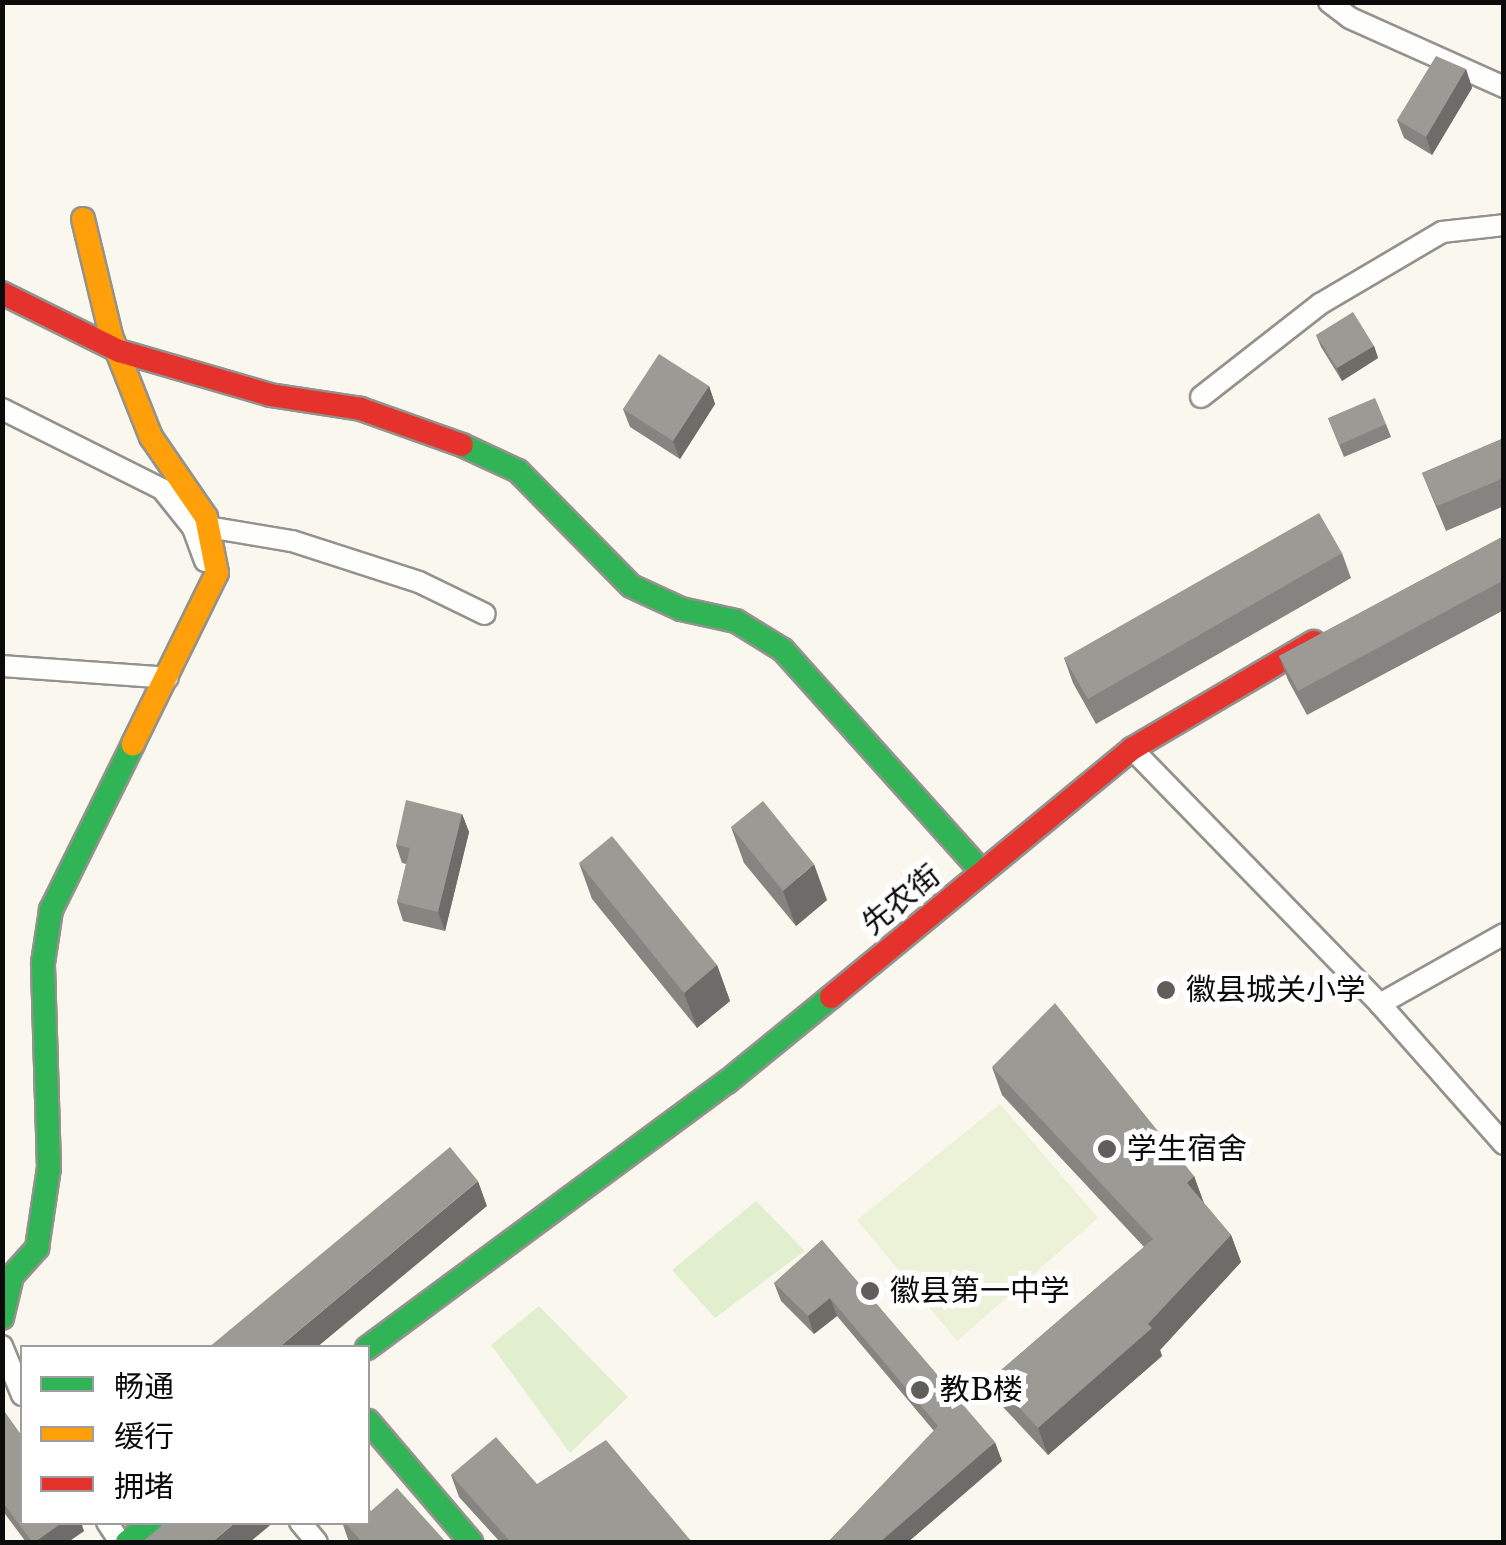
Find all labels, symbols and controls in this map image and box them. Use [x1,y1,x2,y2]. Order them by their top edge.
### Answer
street label: 先农街 [855,858,947,942]
place label: 徽县城关小学 [1186,972,1366,1008]
marker: 徽县城关小学 [1155,979,1177,1001]
place label: 学生宿舍 [1127,1131,1247,1167]
marker: 学生宿舍 [1096,1138,1118,1160]
place label: 徽县第一中学 [890,1273,1070,1309]
marker: 徽县第一中学 [859,1280,881,1302]
legend [20,1345,370,1525]
text: 畅通 [114,1368,174,1405]
place label: 教B楼 [940,1372,1023,1408]
marker: 教B楼 [909,1379,931,1401]
text: 缓行 [114,1418,174,1455]
text: 拥堵 [114,1468,174,1505]

